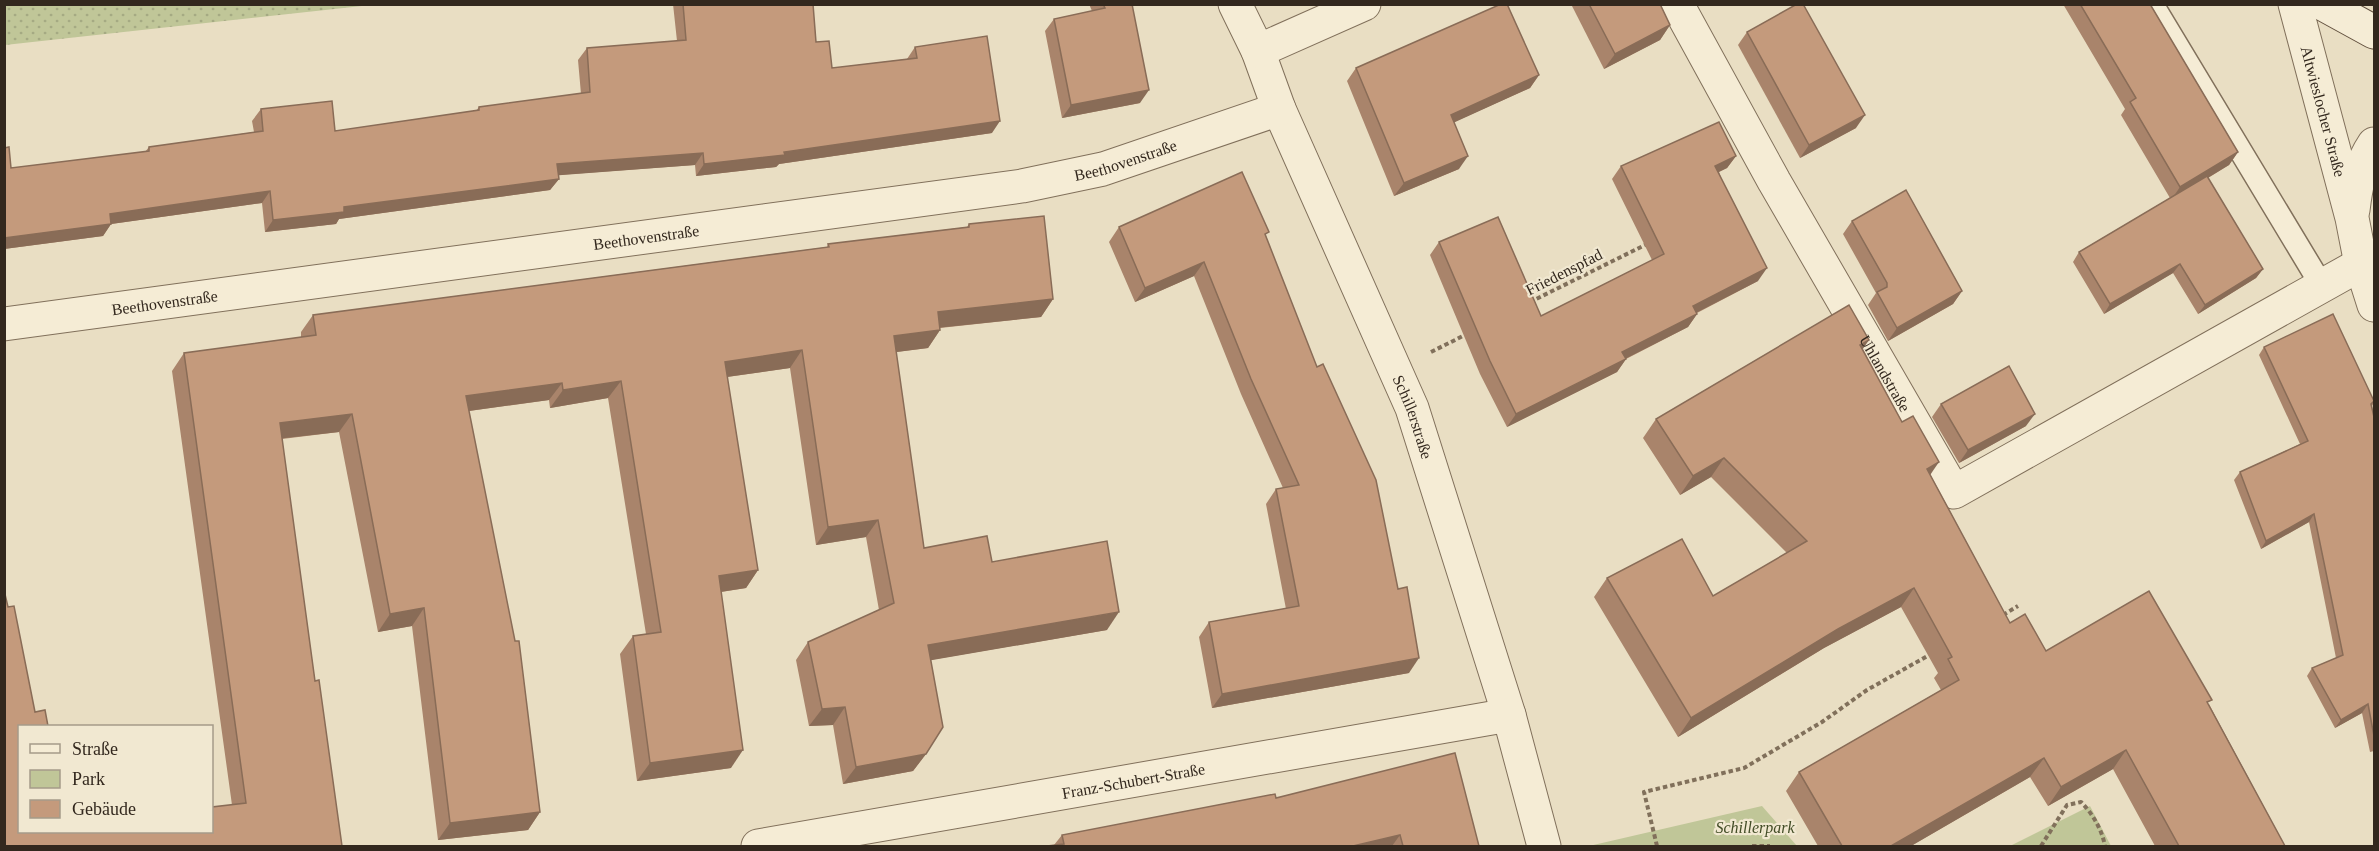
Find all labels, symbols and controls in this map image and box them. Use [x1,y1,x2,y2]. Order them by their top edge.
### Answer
street label: Altwieslocher Straße [2298,44,2349,179]
street label: Beethovenstraße [1072,136,1179,183]
street label: Beethovenstraße [592,221,700,253]
street label: Friedenspfad [1523,245,1606,299]
street label: Beethovenstraße [111,287,219,318]
street label: Uhlandstraße [1857,332,1914,414]
street label: Schillerstraße [1390,372,1436,461]
legend [18,725,213,833]
text: Straße [72,739,118,759]
street label: Franz-Schubert-Straße [1060,760,1206,801]
text: Park [72,769,105,789]
text: Gebäude [72,799,136,819]
park label: Schillerpark [1715,819,1795,837]

